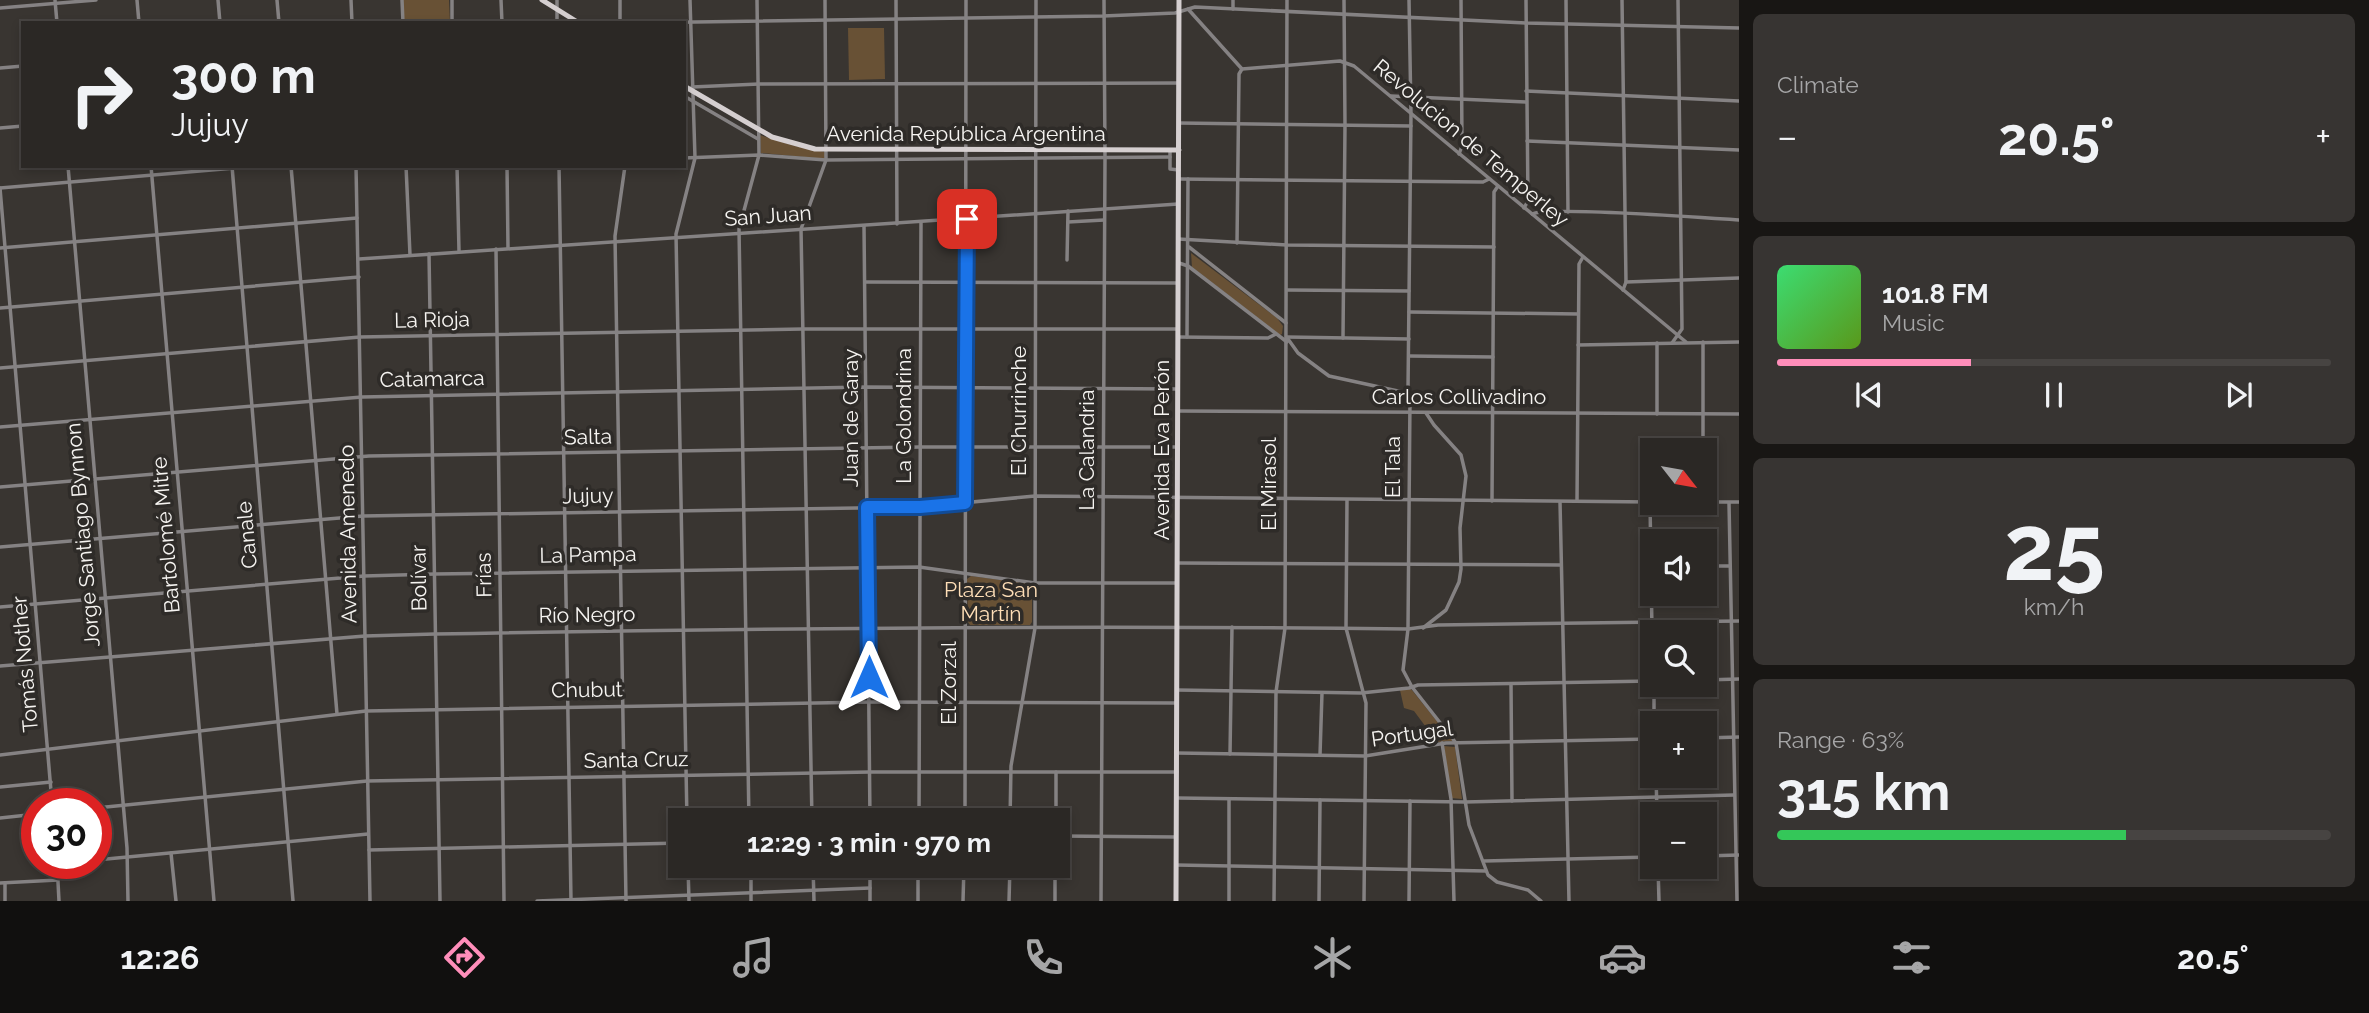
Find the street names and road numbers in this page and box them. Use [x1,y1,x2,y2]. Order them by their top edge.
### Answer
street label: Revolucion de Temperley [1369,54,1574,232]
street label: Avenida República Argentina [826,121,1106,146]
street label: San Juan [724,200,812,231]
street label: La Rioja [394,306,470,333]
street label: El Churrinche [1006,346,1031,476]
street label: La Golondrina [891,348,916,484]
street label: Juan de Garay [838,349,863,487]
street label: Avenida Eva Perón [1149,360,1174,540]
street label: Catamarca [379,365,485,392]
street label: Carlos Collivadino [1372,384,1546,409]
street label: La Calandria [1074,390,1099,510]
street label: Jorge Santiago Bynnon [60,422,105,648]
street label: Salta [564,424,612,449]
street label: El Tala [1380,436,1405,498]
street label: El Mirasol [1256,437,1281,531]
street label: Avenida Amenedo [333,444,362,624]
street label: Bartolomé Mitre [146,456,185,614]
street label: Jujuy [562,483,614,508]
street label: Canale [231,500,262,570]
street label: La Pampa [539,541,637,568]
street label: Bolívar [405,544,432,611]
street label: Frías [471,552,496,598]
street label: Tomás Nother [6,594,43,733]
street label: Río Negro [538,601,636,628]
street label: El Zorzal [936,641,961,725]
street label: Chubut [551,676,623,703]
street label: Portugal [1369,715,1455,752]
street label: Santa Cruz [583,746,689,773]

